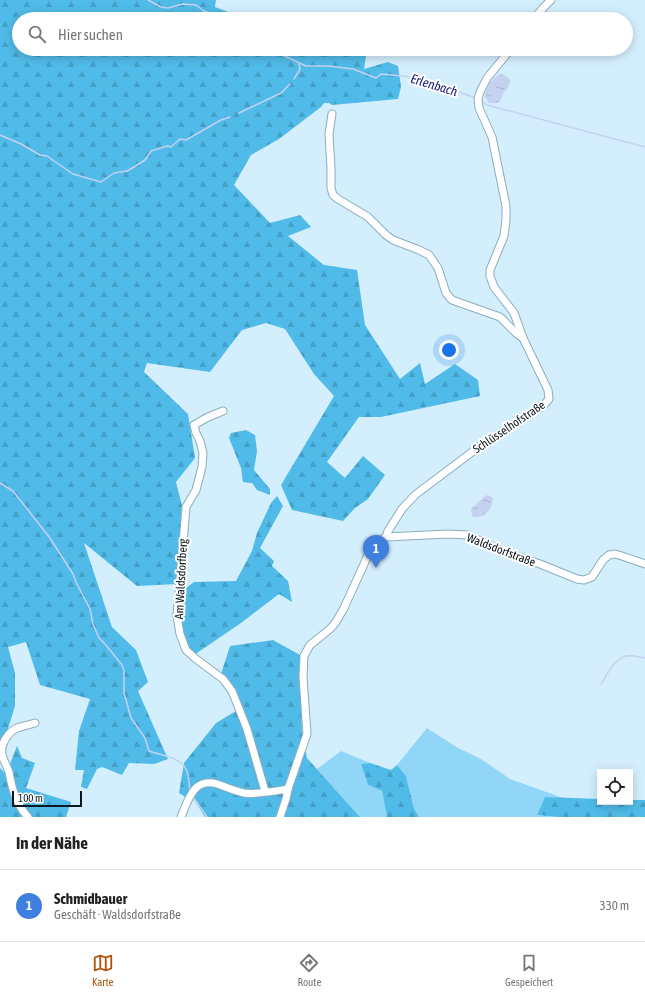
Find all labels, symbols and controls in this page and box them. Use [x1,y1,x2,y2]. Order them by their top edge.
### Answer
search box [12,12,633,56]
icon: search [26,23,48,45]
text: Hier suchen [58,26,123,43]
water label: Erlenbach [409,71,460,99]
your location [439,340,459,360]
street label: Schlüsselhofstraße [470,398,548,456]
street label: Waldsdorfstraße [465,530,537,570]
pin: 1 [363,535,389,568]
street label: Am Waldsdorfberg [172,538,190,620]
map controls [597,769,633,805]
button: locate [597,769,633,805]
scale bar [12,789,82,808]
text: 100 m [18,792,43,804]
text: In der Nähe [16,833,88,853]
text: Schmidbauer [54,890,127,907]
text: 1 [26,898,32,913]
text: 330 m [600,898,629,913]
text: Geschäft · Waldsdorfstraße [54,907,181,922]
tab: Karte [92,952,114,988]
tab: Route [297,952,321,988]
tab: Gespeichert [505,952,553,988]

